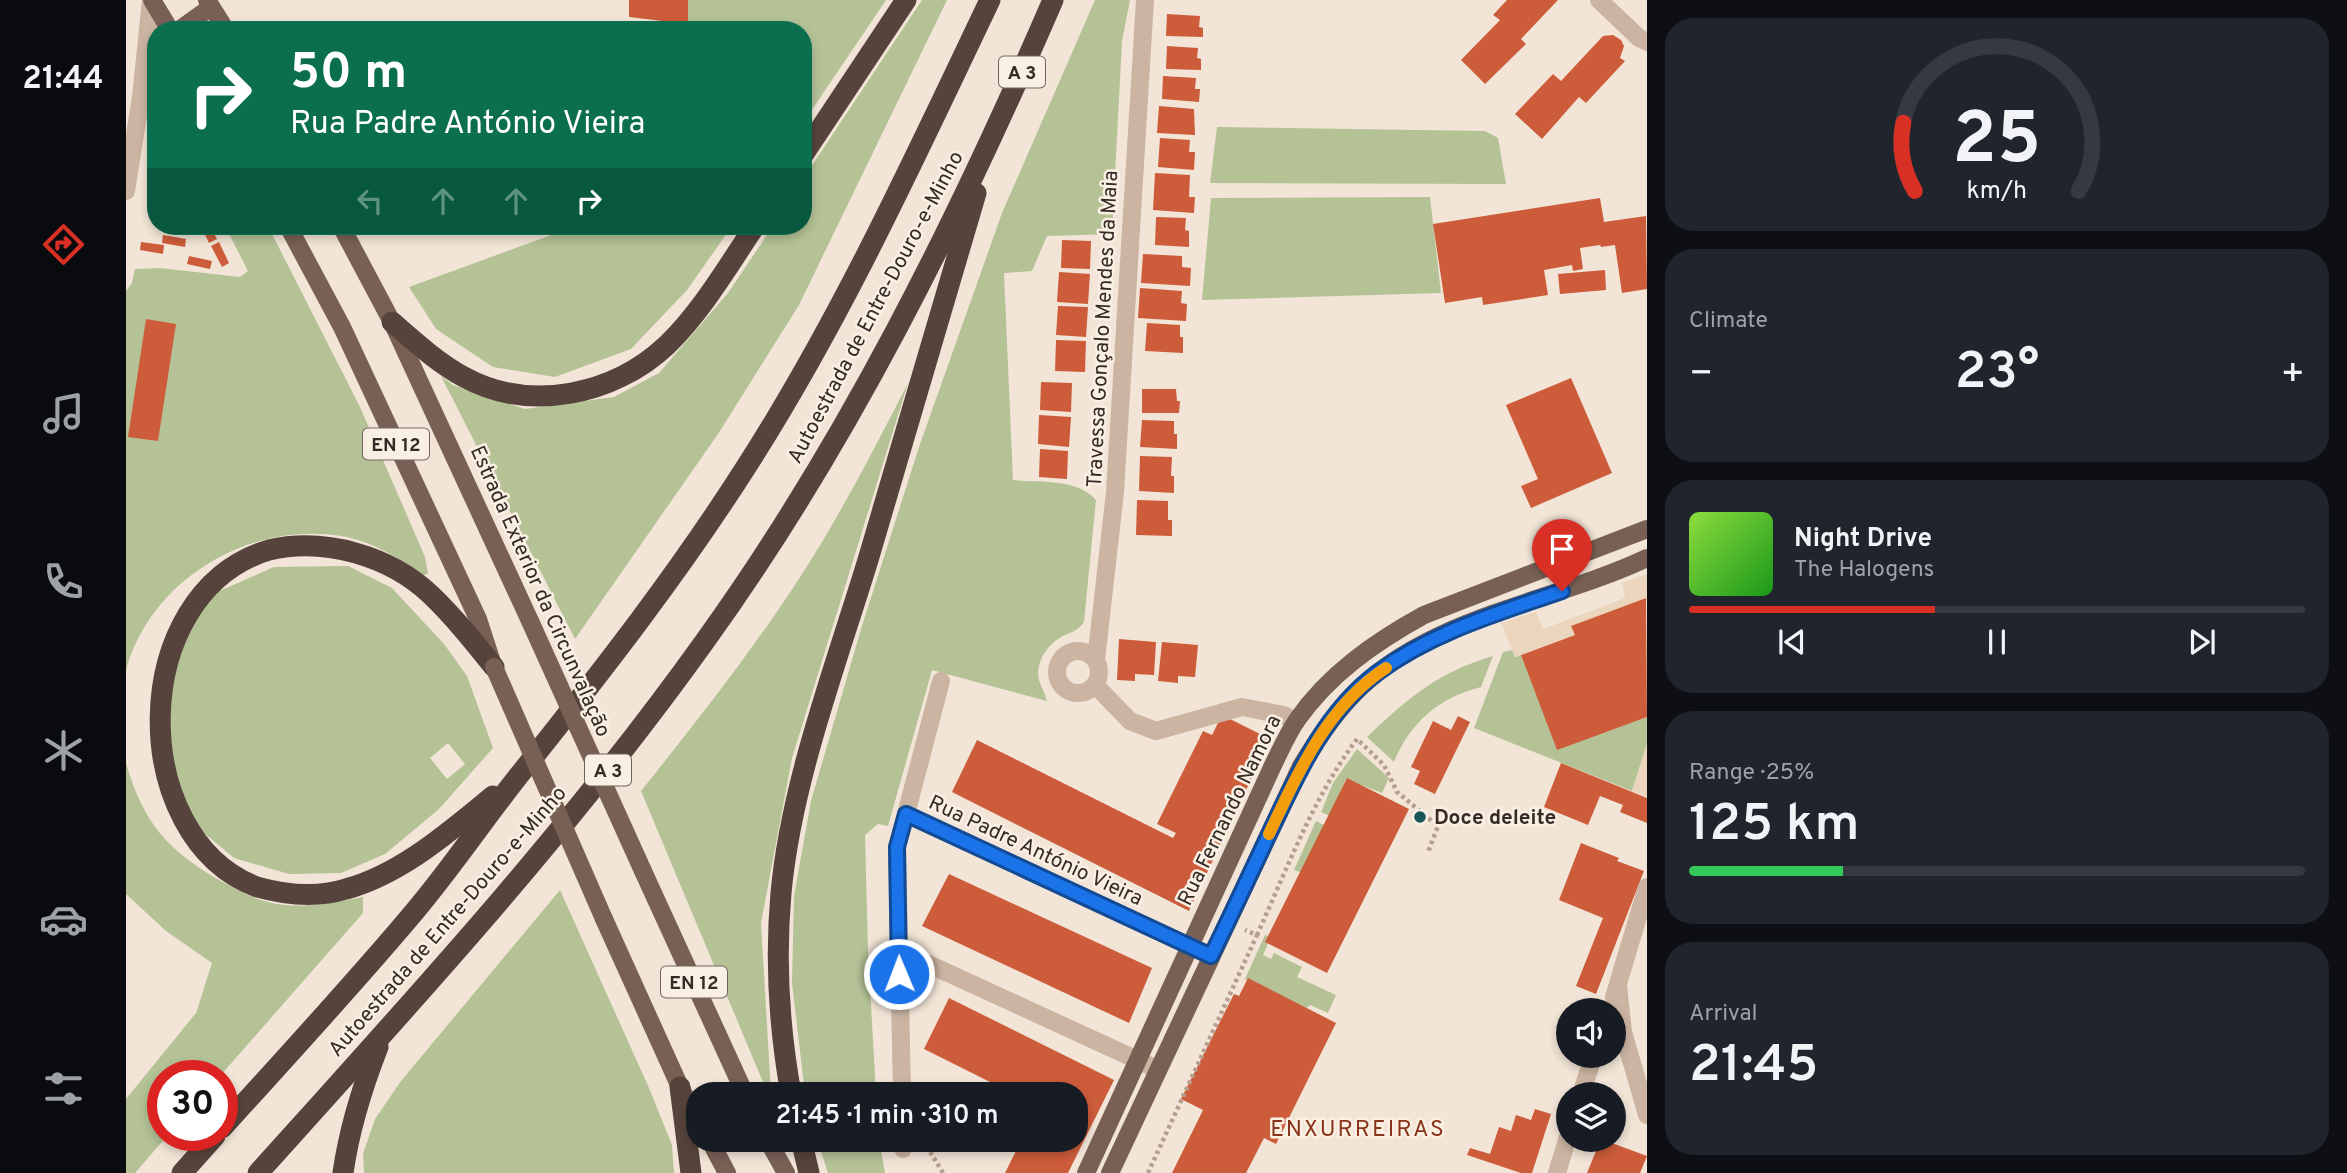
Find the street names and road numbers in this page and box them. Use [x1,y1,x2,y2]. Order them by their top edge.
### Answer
road number: A 3 [999,57,1045,88]
street label: Autoestrada de Entre-Douro-e-Minho [782,147,970,469]
street label: Travessa Gonçalo Mendes da Maia [1082,170,1125,488]
road number: EN 12 [363,428,429,460]
street label: Estrada Exterior da Circunvalação [463,442,616,741]
street label: Rua Fernando Namora [1172,711,1288,911]
road number: A 3 [585,754,631,786]
street label: Autoestrada de Entre-Douro-e-Minho [323,781,573,1063]
street label: Rua Padre António Vieira [924,790,1147,913]
road number: EN 12 [661,966,727,998]

